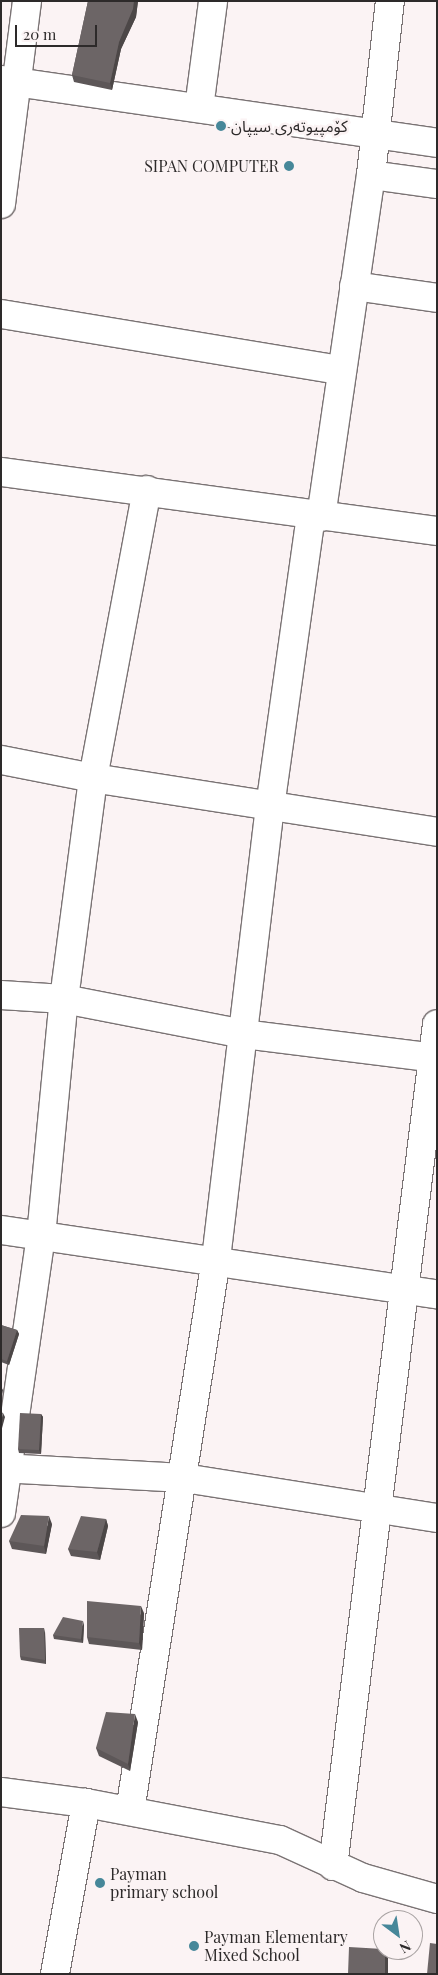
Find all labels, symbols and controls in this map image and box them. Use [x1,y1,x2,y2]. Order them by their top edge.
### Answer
scale bar [18,15,100,47]
text: 20 m [23,24,56,44]
place label: کۆمپیوتەری سیپان [231,116,348,136]
marker: کۆمپیوتەری سیپان [215,120,227,132]
place label: SIPAN COMPUTER [144,156,279,176]
marker: SIPAN COMPUTER [283,160,295,172]
place label: Payman primary school [110,1864,219,1902]
marker: Payman primary school [94,1877,106,1889]
north arrow [373,1910,423,1960]
place label: Payman Elementary Mixed School [204,1927,348,1965]
text: N [396,1937,415,1958]
marker: Payman Elementary Mixed School [188,1940,200,1952]

